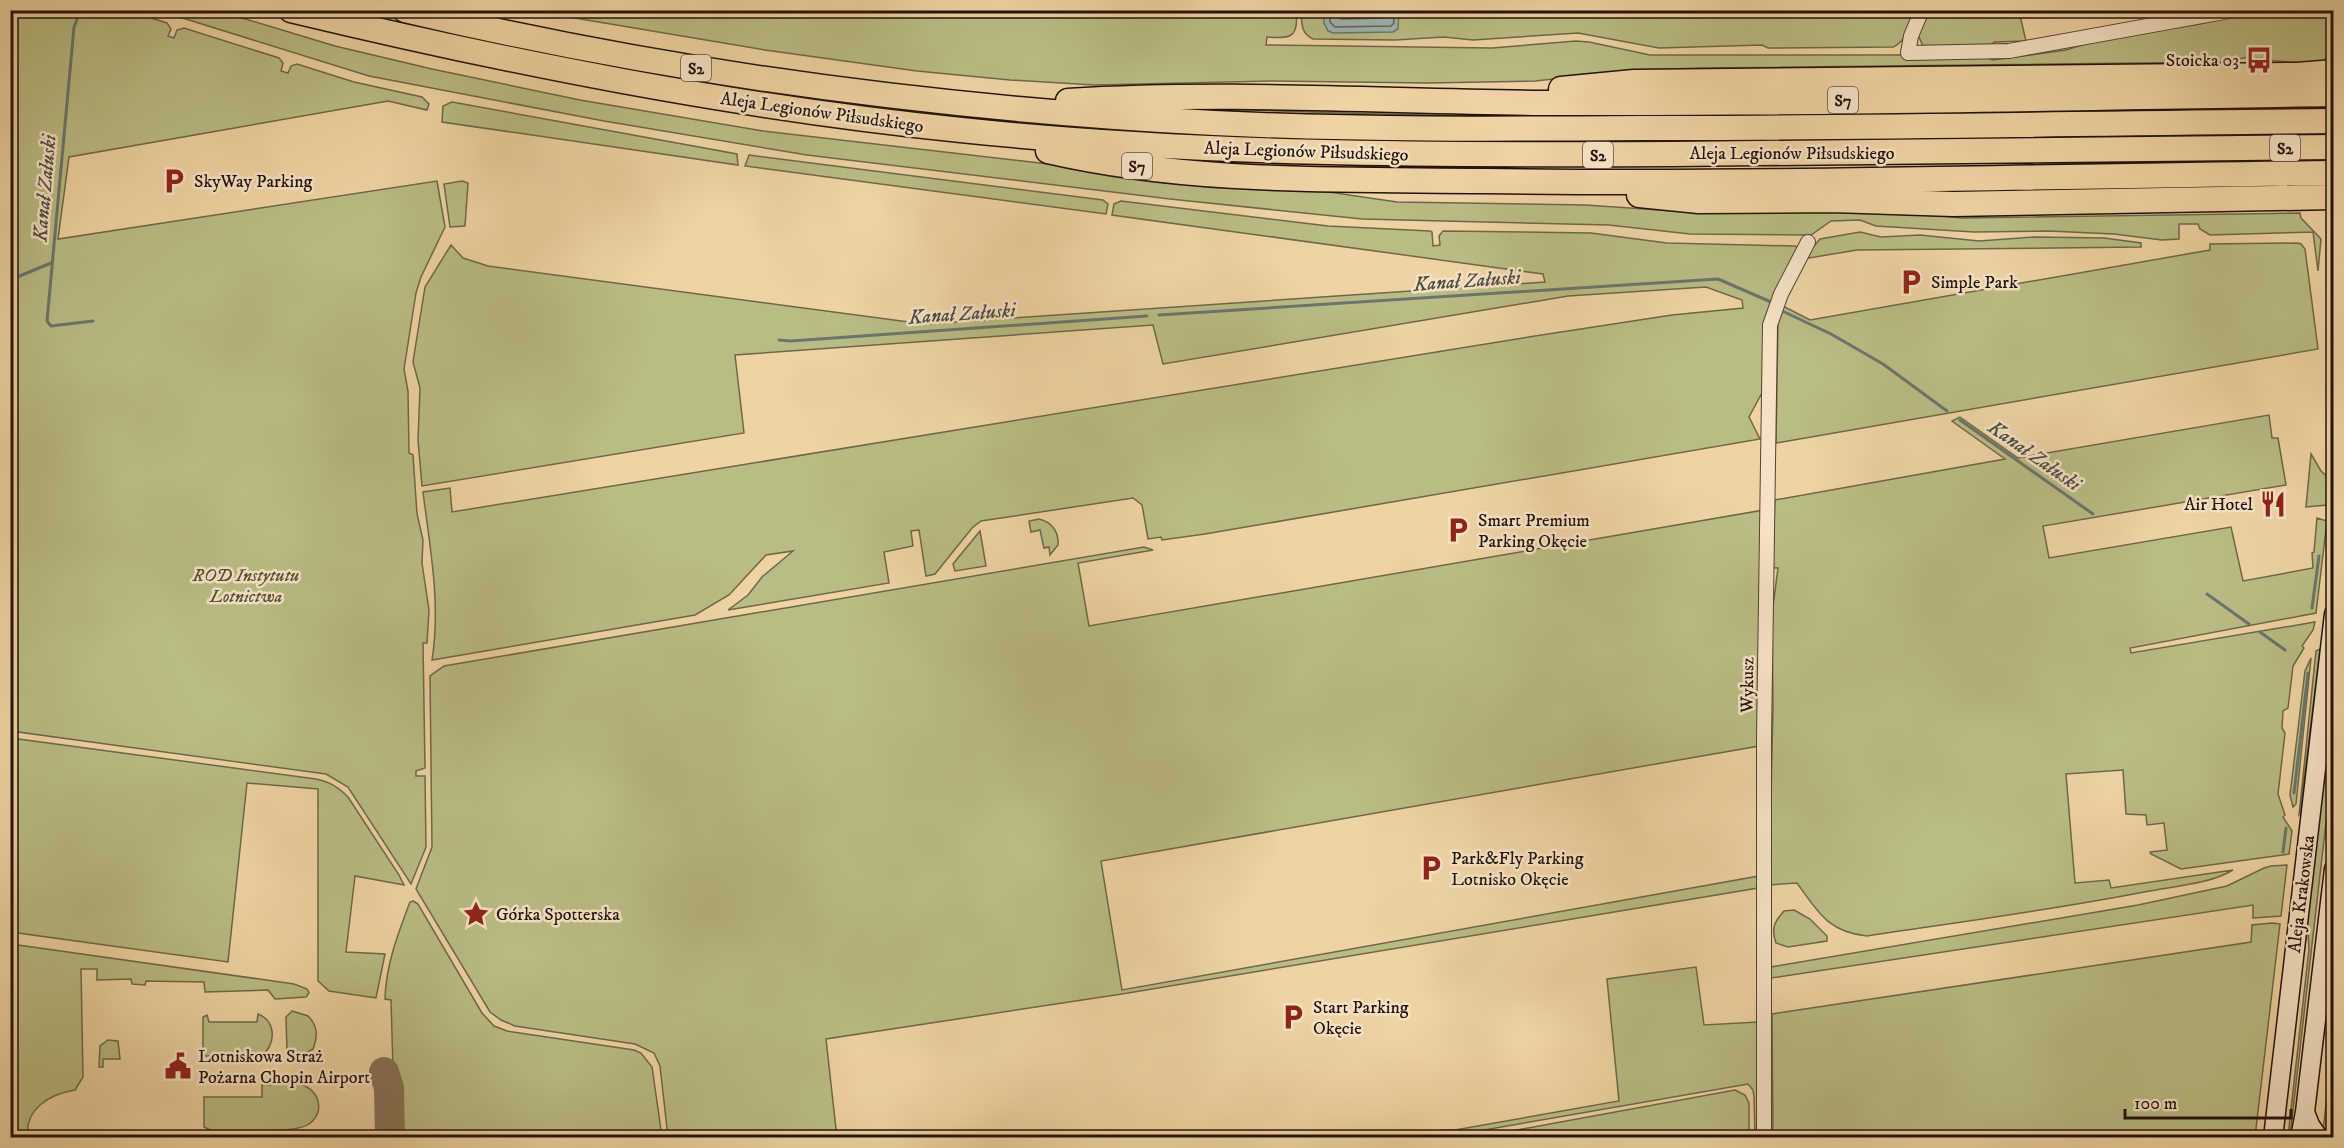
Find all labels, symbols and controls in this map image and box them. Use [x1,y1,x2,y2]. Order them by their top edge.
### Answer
bus stop icon: Stoicka 03 [2244,45,2274,75]
place label: Stoicka 03 [2166,50,2239,72]
road number: S2 [681,55,711,81]
road number: S7 [1828,87,1858,113]
street label: Aleja Legionów Piłsudskiego [719,88,925,138]
water label: Kanał Załuski [28,132,63,244]
road number: S2 [2270,135,2300,161]
street label: Aleja Legionów Piłsudskiego [1203,137,1409,167]
road number: S2 [1583,142,1613,168]
street label: Aleja Legionów Piłsudskiego [1690,143,1895,165]
road number: S7 [1122,153,1152,179]
parking icon: SkyWay Parking [159,166,189,196]
place label: SkyWay Parking [194,171,313,193]
water label: Kanał Załuski [1412,265,1523,298]
parking icon: Simple Park [1896,267,1926,297]
place label: Simple Park [1931,272,2018,294]
water label: Kanał Załuski [907,298,1018,331]
water label: Kanał Załuski [1982,415,2087,498]
restaurant icon: Air Hotel [2258,489,2288,519]
place label: Air Hotel [2184,494,2254,516]
place label: Smart Premium Parking Okęcie [1478,510,1590,553]
parking icon: Smart Premium Parking Okęcie [1443,515,1473,545]
park label: ROD Instytutu Lotnictwa [192,565,299,608]
street label: Wykusz [1736,657,1759,714]
street label: Aleja Krakowska [2284,834,2320,954]
place label: Park&Fly Parking Lotnisko Okęcie [1451,848,1584,891]
parking icon: Park&Fly Parking Lotnisko Okęcie [1416,853,1446,883]
place icon: Górka Spotterska [461,899,491,929]
place label: Górka Spotterska [496,904,620,926]
place label: Start Parking Okęcie [1313,997,1409,1040]
parking icon: Start Parking Okęcie [1278,1002,1308,1032]
place label: Lotniskowa Straż Pożarna Chopin Airport [198,1046,370,1089]
public building icon: Lotniskowa Straż Pożarna Chopin Airport [163,1051,193,1081]
scale bar [2125,1082,2292,1120]
text: 100 m [2134,1093,2177,1115]

